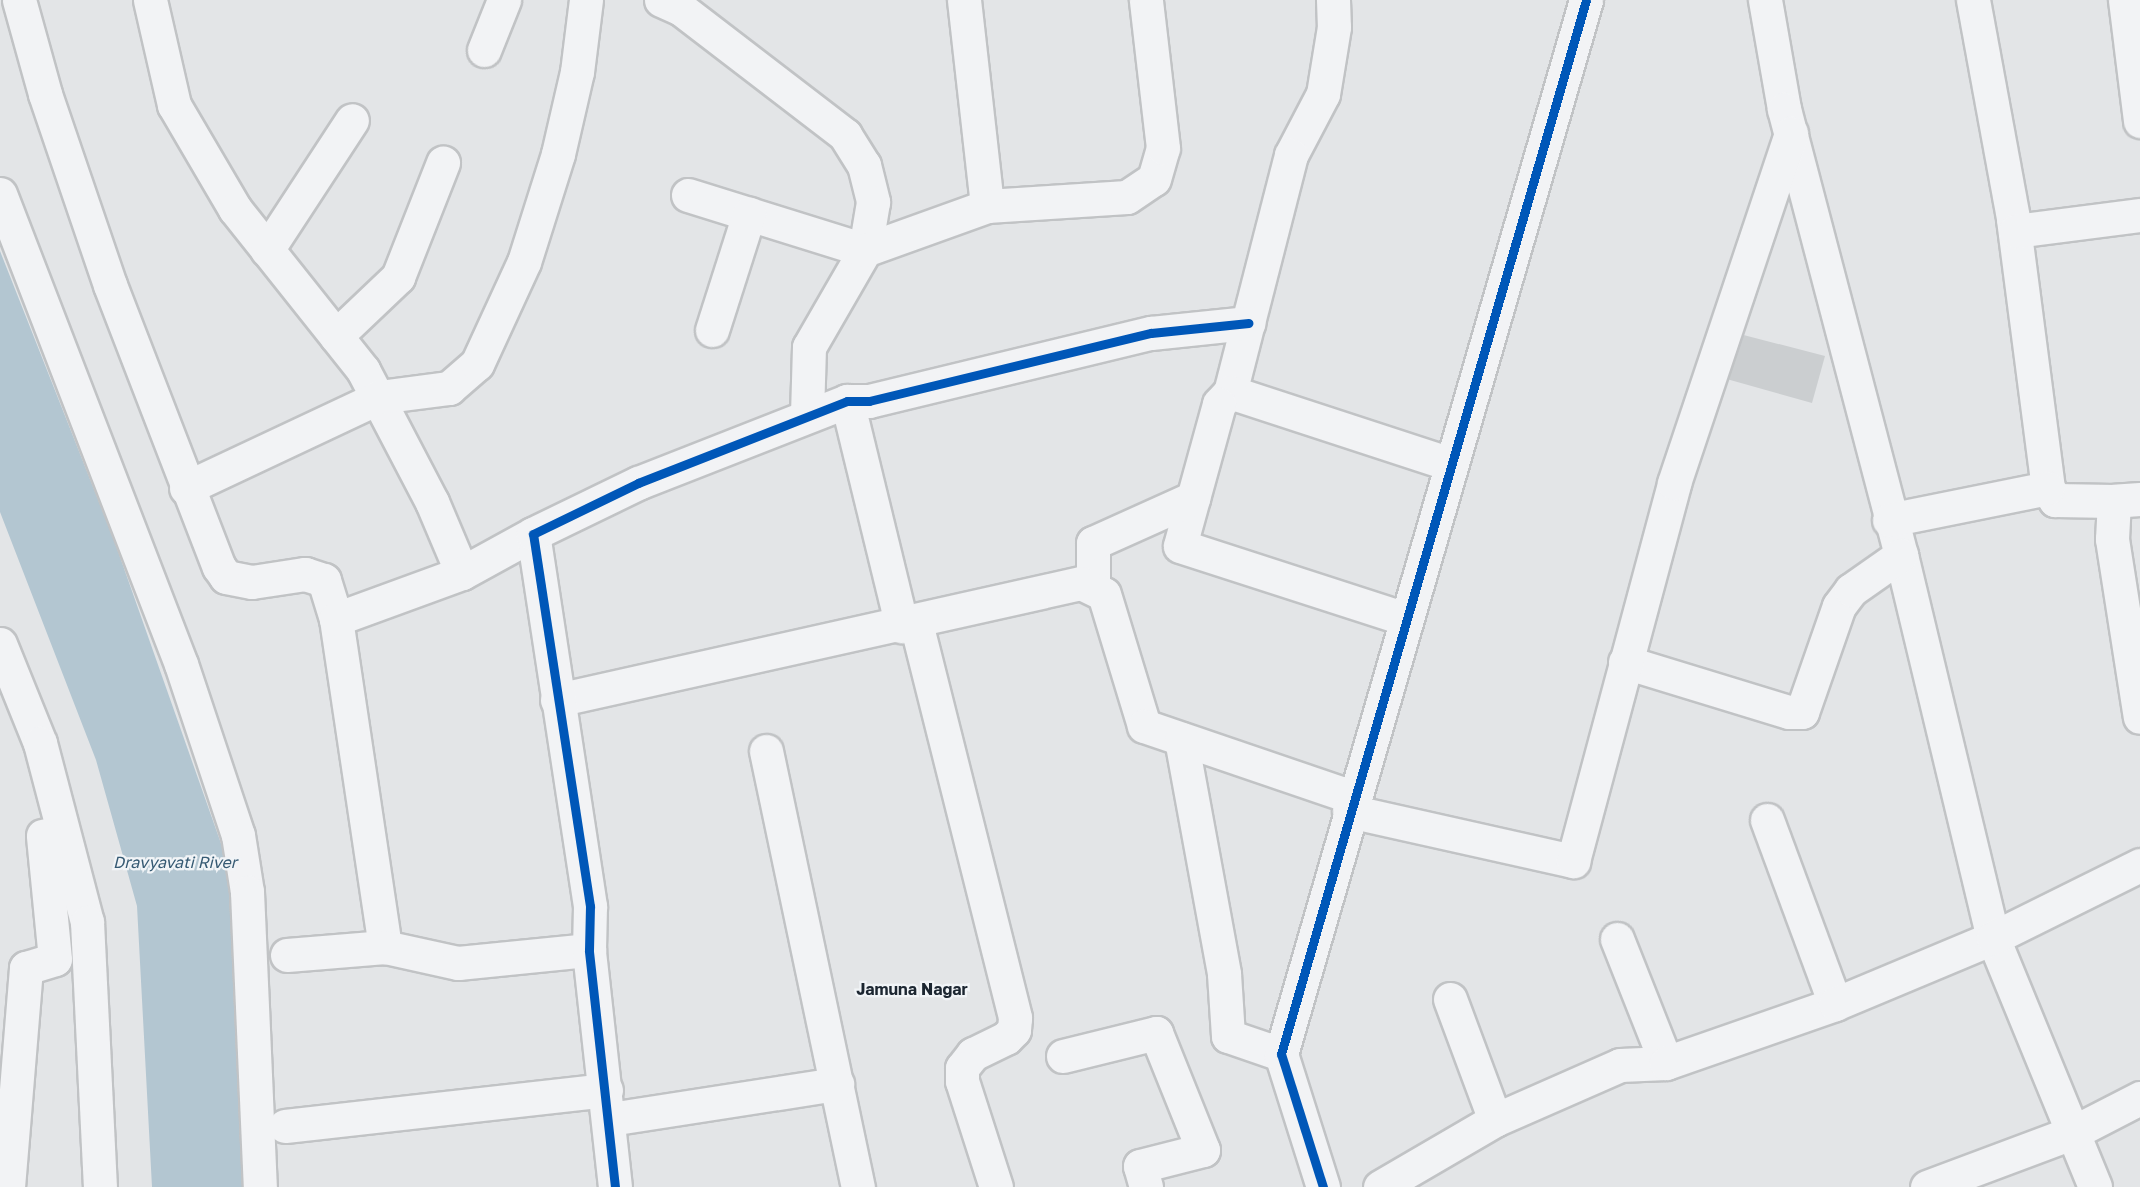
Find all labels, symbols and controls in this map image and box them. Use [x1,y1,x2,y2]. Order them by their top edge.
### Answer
water label: Dravyavati River [113,852,237,872]
district label: Jamuna Nagar [856,979,968,999]

